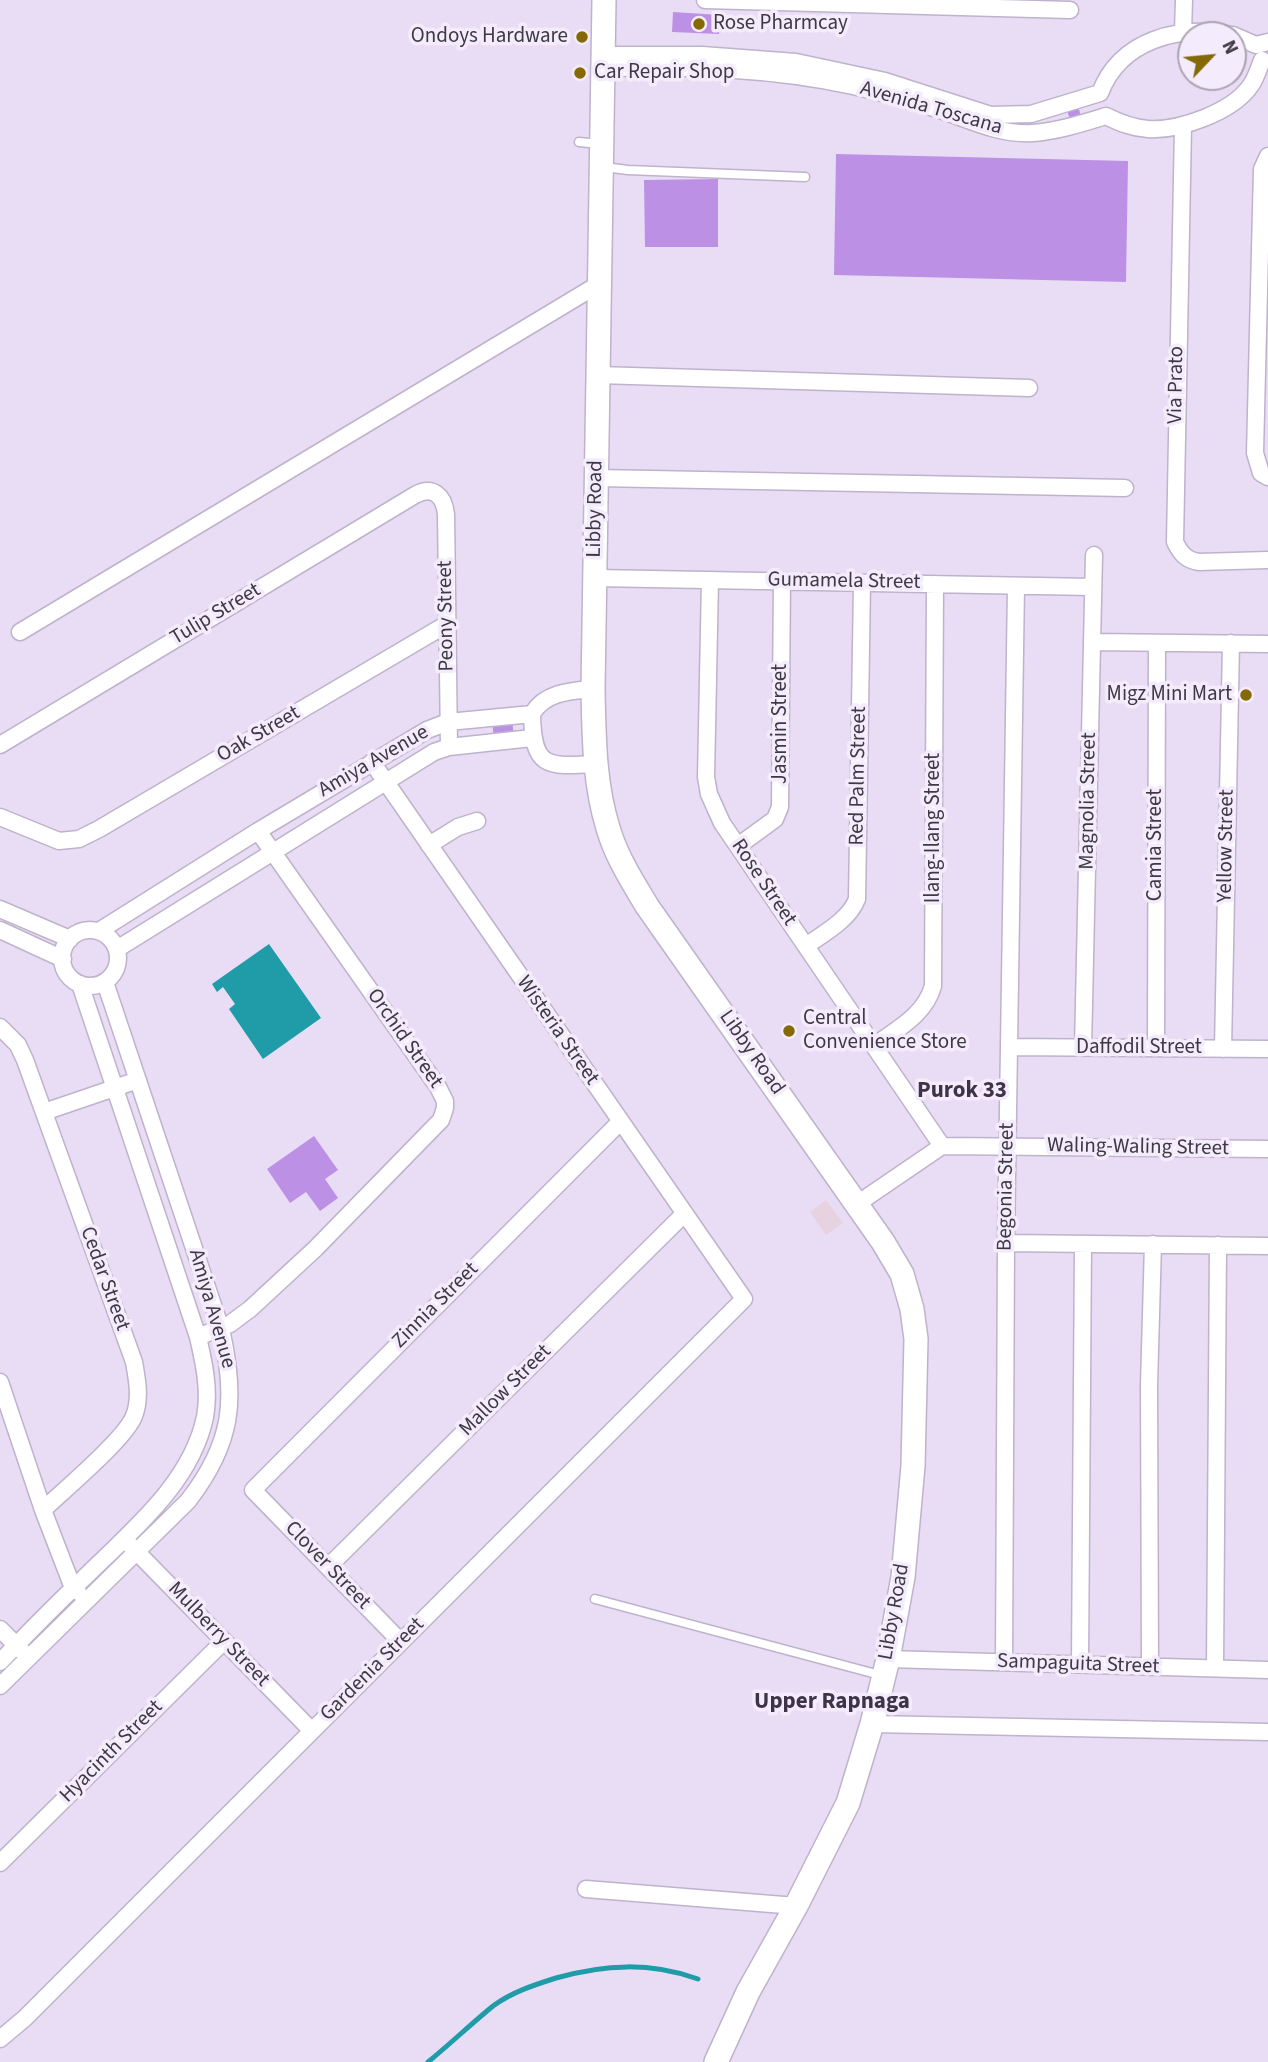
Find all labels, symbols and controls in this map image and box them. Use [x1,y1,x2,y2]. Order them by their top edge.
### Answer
place label: Rose Pharmcay [713,11,848,37]
marker: Rose Pharmcay [691,16,707,32]
north arrow [1177,21,1247,91]
place label: Ondoys Hardware [411,24,568,50]
marker: Ondoys Hardware [574,29,590,45]
text: N [1215,36,1244,59]
place label: Car Repair Shop [594,60,734,86]
marker: Car Repair Shop [572,65,588,81]
street label: Avenida Toscana [857,77,1005,141]
street label: Via Prato [1164,346,1190,424]
street label: Libby Road [583,460,609,558]
street label: Peony Street [433,560,461,672]
street label: Gumamela Street [767,568,921,596]
street label: Tulip Street [166,578,266,652]
street label: Jasmin Street [768,664,794,784]
place label: Migz Mini Mart [1107,682,1232,708]
marker: Migz Mini Mart [1238,687,1254,703]
street label: Oak Street [213,701,305,769]
street label: Red Palm Street [845,706,873,846]
street label: Amiya Avenue [314,720,434,804]
street label: Magnolia Street [1075,732,1103,870]
street label: Ilang-Ilang Street [921,753,947,903]
street label: Camia Street [1143,789,1169,901]
street label: Yellow Street [1213,789,1241,903]
street label: Rose Street [725,835,801,931]
street label: Wisteria Street [510,972,604,1090]
street label: Orchid Street [361,984,447,1094]
street label: Libby Road [713,1006,789,1100]
place label: Central Convenience Store [803,1006,967,1056]
marker: Central Convenience Store [781,1023,797,1039]
street label: Daffodil Street [1076,1035,1202,1061]
district label: Purok 33 [917,1078,1007,1106]
street label: Begonia Street [993,1123,1021,1251]
street label: Waling-Waling Street [1047,1134,1229,1162]
street label: Cedar Street [74,1224,134,1334]
street label: Amiya Avenue [182,1246,240,1372]
street label: Zinnia Street [387,1257,485,1355]
street label: Mallow Street [455,1340,557,1442]
street label: Clover Street [279,1517,375,1615]
street label: Libby Road [874,1562,916,1662]
street label: Mulberry Street [162,1577,274,1693]
street label: Gardenia Street [316,1613,430,1727]
street label: Sampaguita Street [996,1650,1160,1680]
district label: Upper Rapnaga [754,1689,910,1717]
street label: Hyacinth Street [55,1695,169,1809]

